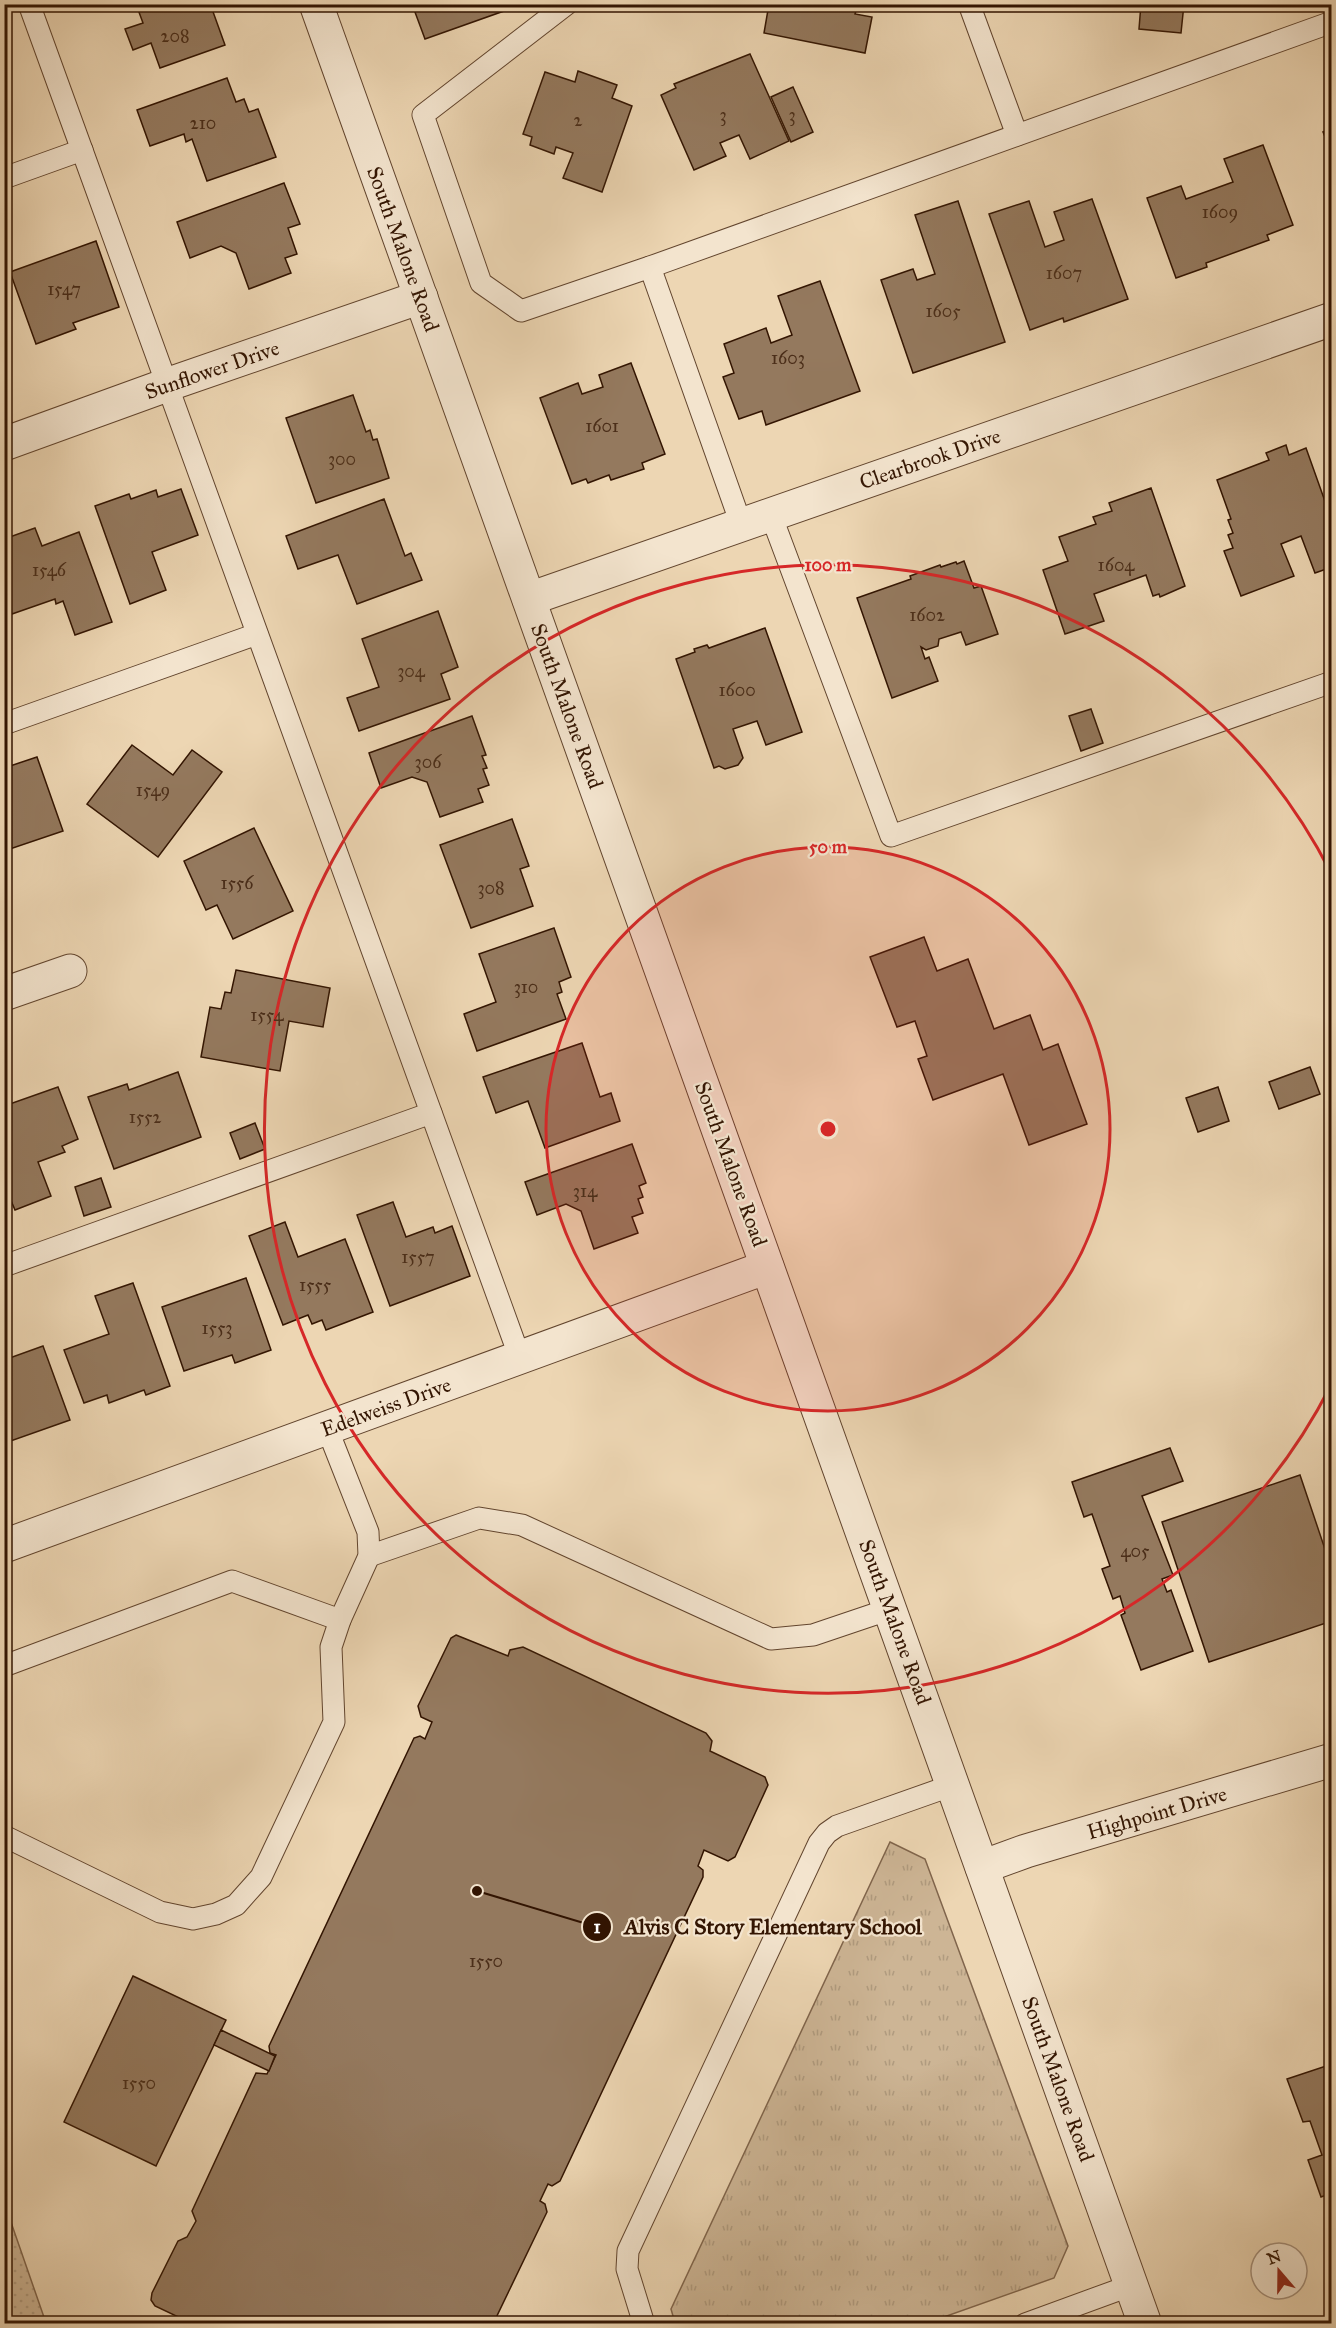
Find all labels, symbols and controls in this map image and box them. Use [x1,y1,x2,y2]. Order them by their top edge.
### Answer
house number: 208 [161,25,189,47]
house number: 3 [719,104,727,126]
house number: 3 [788,104,796,126]
house number: 2 [574,109,583,131]
house number: 210 [190,112,216,134]
street label: South Malone Road [361,163,445,336]
house number: 1609 [1202,201,1238,223]
house number: 1607 [1046,262,1082,284]
house number: 1547 [47,278,81,300]
house number: 1605 [925,300,961,322]
street label: Sunflower Drive [141,335,283,405]
house number: 1603 [771,347,805,369]
house number: 1601 [585,415,619,437]
street label: Clearbrook Drive [856,423,1004,495]
house number: 300 [328,448,356,470]
text: 100 m [805,554,852,576]
house number: 1604 [1098,554,1135,576]
house number: 1546 [32,559,67,581]
house number: 1602 [909,604,945,626]
street label: South Malone Road [525,620,609,793]
house number: 304 [397,660,426,682]
house number: 1600 [718,679,756,701]
house number: 306 [415,751,442,773]
house number: 1549 [136,779,170,801]
text: 50 m [809,836,848,858]
house number: 1556 [221,872,254,894]
house number: 308 [477,877,505,899]
house number: 310 [514,976,538,998]
house number: 1554 [250,1004,285,1026]
street label: South Malone Road [689,1078,773,1251]
house number: 1552 [129,1106,161,1128]
centre of rings [818,1119,838,1139]
house number: 314 [573,1180,598,1202]
house number: 1557 [401,1246,435,1268]
house number: 1555 [299,1274,332,1296]
house number: 1553 [202,1317,232,1339]
street label: Edelweiss Drive [318,1371,455,1443]
street label: South Malone Road [853,1536,937,1709]
house number: 405 [1121,1540,1150,1562]
street label: Highpoint Drive [1084,1781,1230,1845]
callout: Alvis C Story Elementary School [582,1907,934,1947]
text: Alvis C Story Elementary School [622,1913,923,1940]
text: 1 [593,1916,601,1938]
house number: 1550 [469,1950,503,1972]
street label: South Malone Road [1016,1993,1100,2166]
house number: 1550 [122,2072,156,2094]
north arrow [1249,2241,1309,2301]
text: N [1264,2246,1284,2269]

